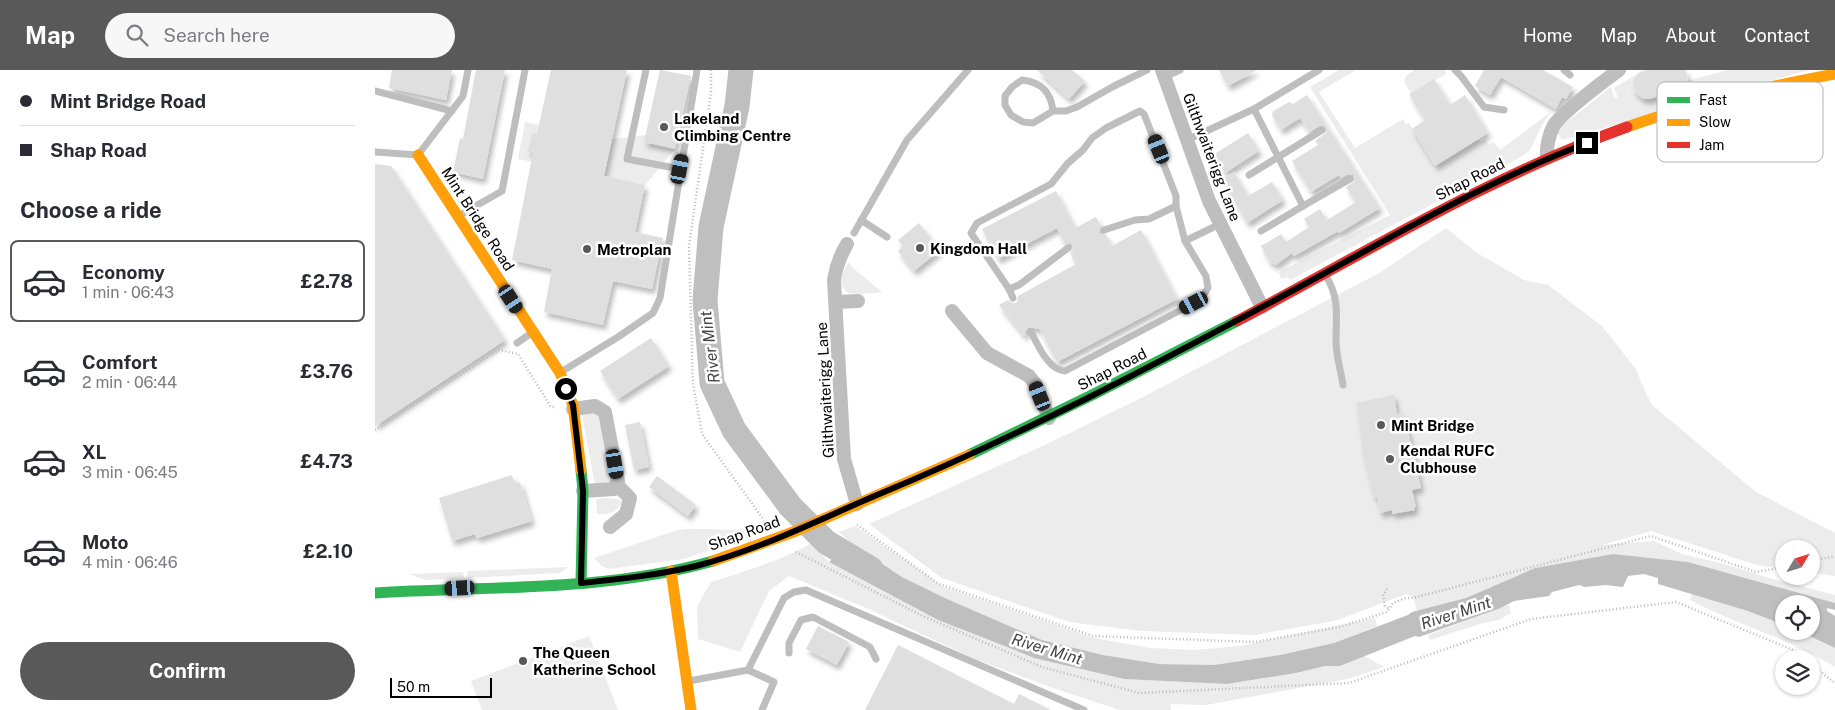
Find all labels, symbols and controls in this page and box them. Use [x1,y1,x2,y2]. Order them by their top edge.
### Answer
search box [105,13,455,58]
text: Map [25,21,75,49]
icon: search [123,21,151,49]
text: Search here [163,24,270,46]
text: Home [1523,25,1573,46]
text: Map [1601,25,1637,46]
text: About [1665,25,1716,46]
text: Contact [1744,25,1810,46]
legend [1657,82,1823,162]
text: Mint Bridge Road [50,90,206,112]
street label: Gilthwaiterigg Lane [1180,90,1244,224]
text: Fast [1699,92,1727,108]
place label: Lakeland Climbing Centre [674,110,791,144]
text: Slow [1699,114,1731,130]
marker: Lakeland Climbing Centre [658,121,670,133]
car [1146,132,1171,166]
route end [1576,132,1598,154]
text: Jam [1699,137,1724,153]
text: Shap Road [50,139,147,161]
car [669,153,690,185]
street label: Shap Road [1433,154,1507,204]
street label: Mint Bridge Road [438,164,518,274]
text: Choose a ride [20,197,162,223]
place label: Kingdom Hall [930,240,1027,257]
place label: Metroplan [597,241,671,258]
marker: Kingdom Hall [914,242,926,254]
marker: Metroplan [581,243,593,255]
icon: car [22,259,67,304]
text: Economy [82,261,165,283]
text: £2.78 [301,270,353,292]
car [496,282,525,316]
text: 1 min · 06:43 [82,283,174,302]
car [1177,289,1210,317]
water label: River Mint [696,310,724,384]
street label: Gilthwaiterigg Lane [813,322,837,458]
street label: Shap Road [1075,344,1149,394]
icon: car [22,349,67,394]
text: Comfort [82,351,158,373]
text: £3.76 [300,360,353,382]
text: 2 min · 06:44 [82,373,177,392]
route start [555,378,577,400]
car [1027,379,1052,413]
place label: Mint Bridge [1391,417,1474,434]
marker: Mint Bridge [1375,419,1387,431]
icon: car [22,439,67,484]
text: XL [82,441,107,463]
place label: Kendal RUFC Clubhouse [1400,442,1495,476]
car [605,448,624,480]
text: £4.73 [300,450,353,472]
marker: Kendal RUFC Clubhouse [1384,453,1396,465]
text: 3 min · 06:45 [82,463,178,482]
street label: Shap Road [706,512,782,554]
icon: car [22,529,67,574]
text: Moto [82,531,128,553]
text: £2.10 [303,540,353,562]
north arrow [1775,540,1820,585]
map controls [1775,540,1820,695]
text: 4 min · 06:46 [82,553,178,572]
car [444,580,475,596]
water label: River Mint [1418,593,1494,633]
button: locate [1775,595,1820,640]
water label: River Mint [1009,629,1085,669]
button: Confirm [20,642,355,700]
place label: The Queen Katherine School [533,644,656,678]
button: layers [1775,650,1820,695]
marker: The Queen Katherine School [517,655,529,667]
scale bar [390,675,493,698]
text: 50 m [397,679,430,695]

